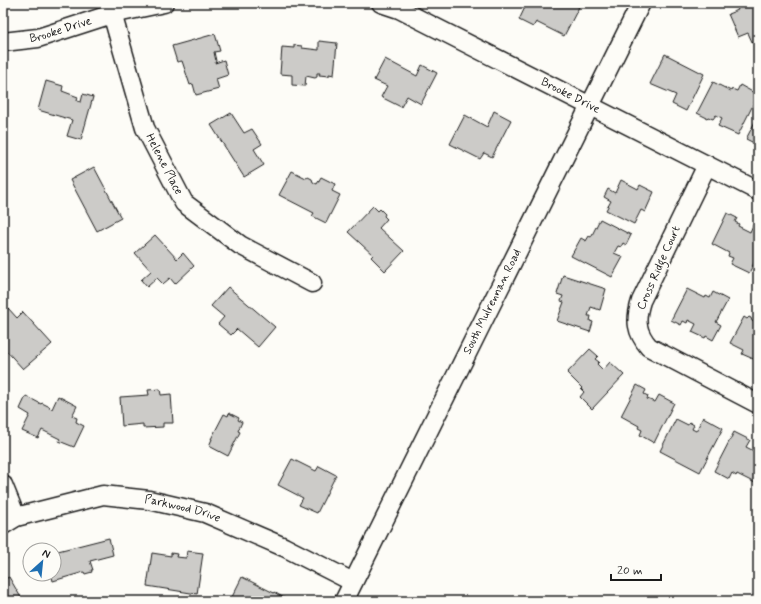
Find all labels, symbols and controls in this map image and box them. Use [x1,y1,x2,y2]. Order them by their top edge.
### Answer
street label: Brooke Drive [29,13,94,47]
street label: Brooke Drive [538,74,603,118]
street label: Helene Place [141,131,186,198]
street label: Cross Ridge Court [633,223,686,313]
street label: South Mulrennan Road [460,247,525,357]
street label: Parkwood Drive [144,492,223,527]
north arrow [22,542,62,582]
text: N [40,546,53,562]
scale bar [611,556,661,582]
text: 20 m [617,563,643,579]

